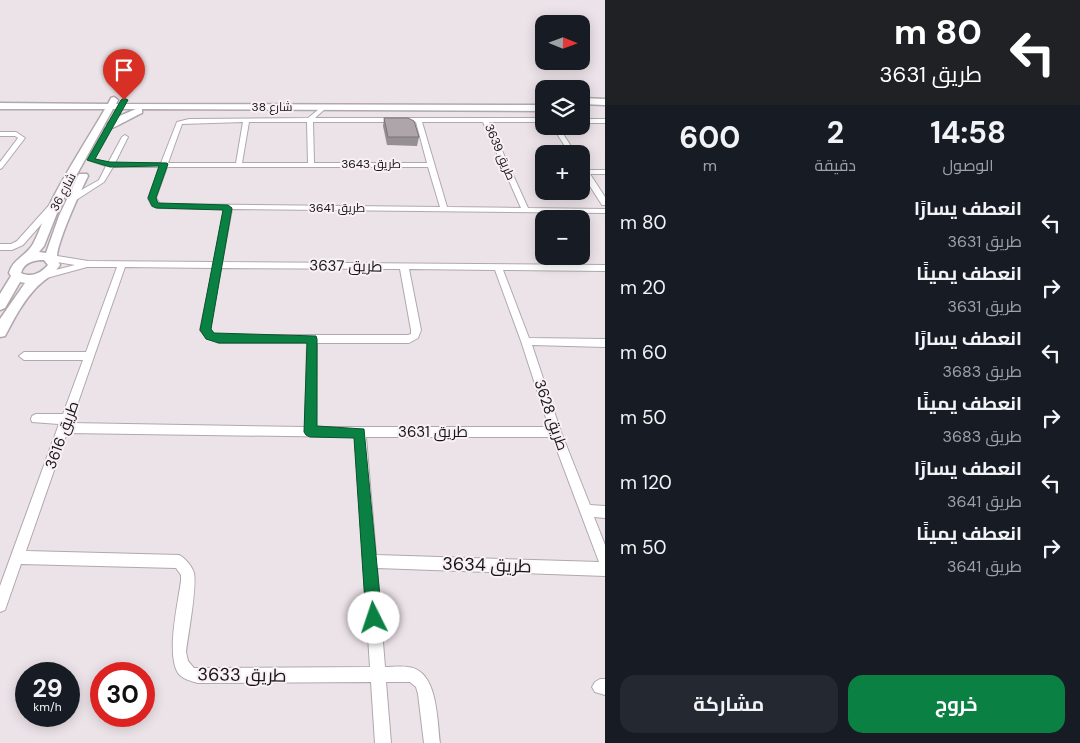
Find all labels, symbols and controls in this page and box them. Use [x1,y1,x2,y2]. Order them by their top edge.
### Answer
text: 80 m [894,9,982,55]
north arrow [535,15,590,70]
map controls [535,15,590,265]
icon: left [1000,20,1065,85]
pin [103,49,145,100]
icon: arrive [110,56,138,84]
text: طريق 3631 [880,60,982,89]
button: layers [535,80,590,135]
street label: شارع 38 [252,99,292,115]
text: 2 [827,113,844,152]
text: 14:58 [930,113,1006,152]
text: 600 [679,118,740,157]
street label: طريق 3639 [481,121,519,183]
button: + [535,145,590,200]
text: m [703,155,717,176]
text: دقيقة [814,155,856,176]
text: الوصول [943,155,994,176]
street label: طريق 3643 [341,156,401,172]
street label: شارع 36 [46,170,80,214]
text: انعطف يسارًا [914,196,1022,221]
street label: طريق 3641 [309,200,365,216]
icon: left [1037,209,1065,237]
button: − [535,210,590,265]
text: 80 m [620,210,667,235]
text: طريق 3631 [947,231,1022,252]
street label: طريق 3637 [309,255,383,277]
text: انعطف يمينًا [916,261,1022,286]
icon: right [1037,274,1065,302]
text: 20 m [620,275,666,300]
text: طريق 3631 [947,296,1022,317]
text: انعطف يسارًا [914,326,1022,351]
icon: left [1037,339,1065,367]
text: 60 m [620,340,667,365]
text: طريق 3683 [942,361,1022,382]
street label: طريق 3628 [530,377,572,453]
text: انعطف يمينًا [916,391,1022,416]
street label: طريق 3616 [41,398,83,472]
icon: right [1037,404,1065,432]
text: 50 m [620,405,667,430]
street label: طريق 3631 [398,422,468,442]
text: طريق 3683 [942,426,1022,447]
text: انعطف يسارًا [914,456,1022,481]
icon: left [1037,469,1065,497]
text: 120 m [620,470,672,495]
text: طريق 3641 [947,491,1022,512]
text: انعطف يمينًا [916,521,1022,546]
icon: right [1037,534,1065,562]
text: 50 m [620,535,667,560]
street label: طريق 3634 [442,551,532,579]
text: طريق 3641 [947,556,1022,577]
position arrow [347,591,399,643]
speed limit sign: 30 [90,662,155,727]
street label: طريق 3633 [197,662,287,688]
text: 29 [32,672,63,705]
button: مشاركة [620,675,838,733]
button: خروج [848,675,1065,733]
text: km/h [33,699,62,715]

